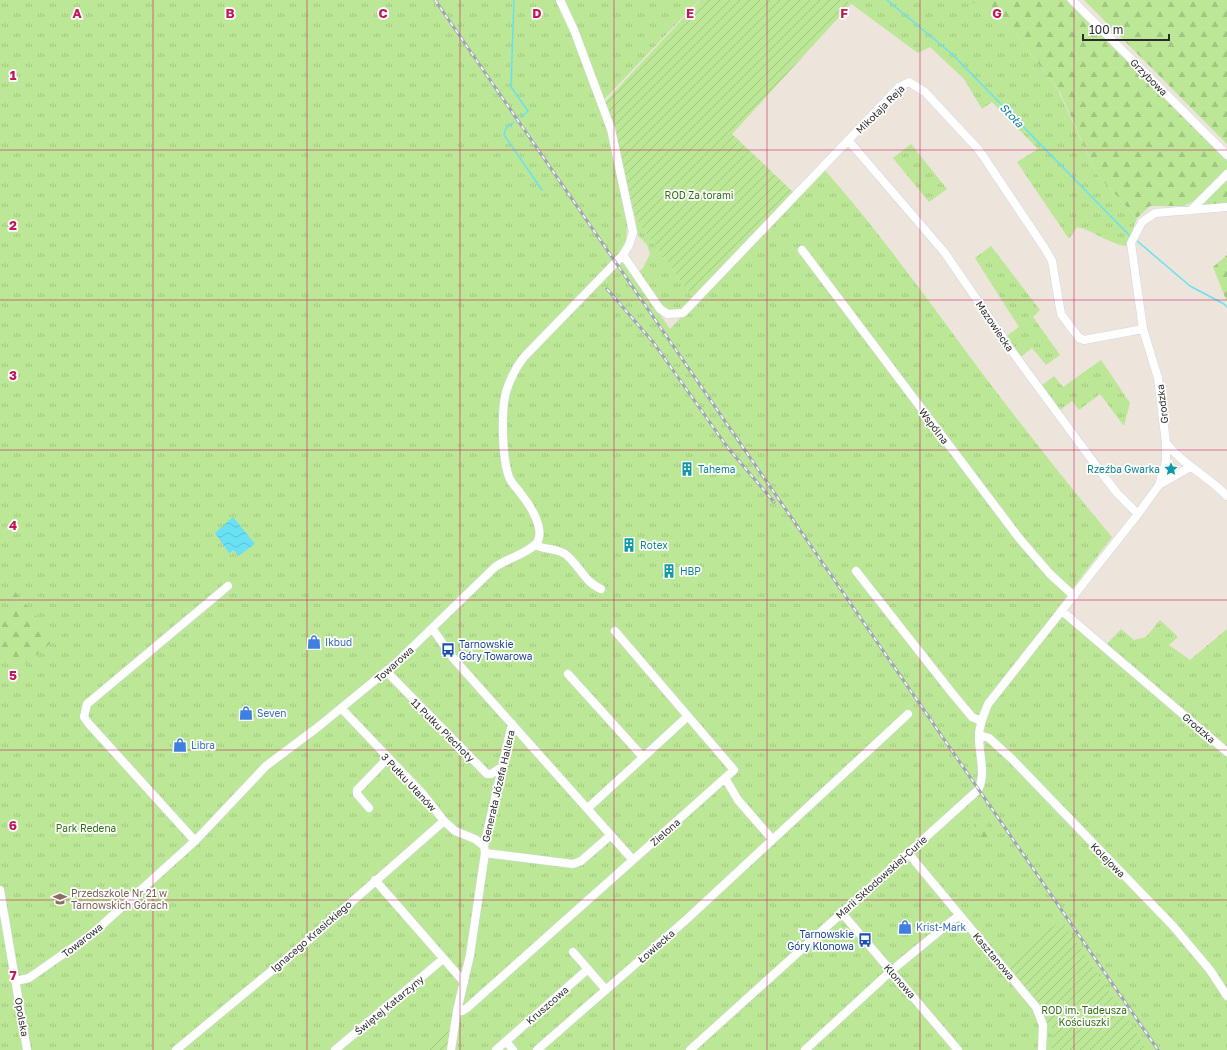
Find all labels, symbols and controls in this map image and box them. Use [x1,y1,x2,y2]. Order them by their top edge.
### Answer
text: A [72,5,82,21]
text: B [225,5,235,21]
text: C [378,5,388,21]
text: D [532,5,542,21]
text: E [686,5,694,21]
text: F [840,5,848,21]
text: G [992,5,1002,21]
scale bar [1083,16,1169,42]
text: 100 m [1089,22,1123,37]
street label: Grzybowa [1128,56,1170,98]
text: 1 [10,67,17,83]
street label: Mikołaja Reja [853,82,907,136]
water label: Stoła [998,100,1027,130]
park label: ROD Za torami [665,189,733,201]
text: 2 [9,217,17,233]
street label: Mazowiecka [974,298,1016,354]
text: 3 [9,367,17,383]
street label: Grodzka [1154,384,1170,424]
street label: Wspólna [917,406,951,446]
building icon: Tahema [679,461,695,477]
place icon: Rzeźba Gwarka [1163,461,1179,477]
place label: Tahema [698,463,735,475]
place label: Rzeźba Gwarka [1087,463,1160,475]
text: 4 [9,517,17,533]
building icon: Rotex [621,537,637,553]
place label: Rotex [640,539,668,551]
building icon: HBP [661,563,677,579]
place label: HBP [680,565,701,577]
shop icon: Ikbud [306,634,322,650]
place label: Ikbud [325,636,352,648]
place label: Tarnowskie Góry Towarowa [459,638,532,662]
bus stop icon: Tarnowskie Góry Towarowa [440,642,456,658]
street label: Towarowa [372,643,416,685]
text: 5 [9,667,17,683]
street label: 11 Pułku Piechoty [409,696,478,765]
shop icon: Seven [238,705,254,721]
place label: Seven [257,707,286,719]
street label: Grodzka [1180,711,1218,745]
street label: Generała Józefa Hallera [479,729,517,843]
shop icon: Libra [172,737,188,753]
place label: Libra [191,739,215,751]
street label: 3 Pułku Ułanów [379,750,439,814]
street label: Zielona [648,816,682,848]
text: 6 [9,817,17,833]
park label: Park Redena [56,822,116,834]
street label: Marii Skłodowskiej-Curie [833,833,929,921]
street label: Kolejowa [1088,840,1128,880]
place label: Przedszkole Nr 21 w Tarnowskich Górach [71,887,168,911]
school or university icon: Przedszkole Nr 21 w Tarnowskich Górach [52,891,68,907]
street label: Ignacego Krasickiego [268,898,354,974]
shop icon: Krist-Mark [897,919,913,935]
street label: Towarowa [59,920,105,960]
place label: Krist-Mark [916,921,967,933]
street label: Łowiecka [635,927,677,965]
place label: Tarnowskie Góry Klonowa [787,928,854,952]
street label: Kasztanowa [971,930,1017,982]
bus stop icon: Tarnowskie Góry Klonowa [857,932,873,948]
street label: Klonowa [882,961,918,1001]
text: 7 [9,967,17,983]
street label: Świętej Katarzyny [351,972,426,1037]
street label: Kruszcowa [523,983,571,1027]
street label: Opolska [13,997,31,1037]
park label: ROD im. Tadeusza Kościuszki [1041,1004,1127,1028]

